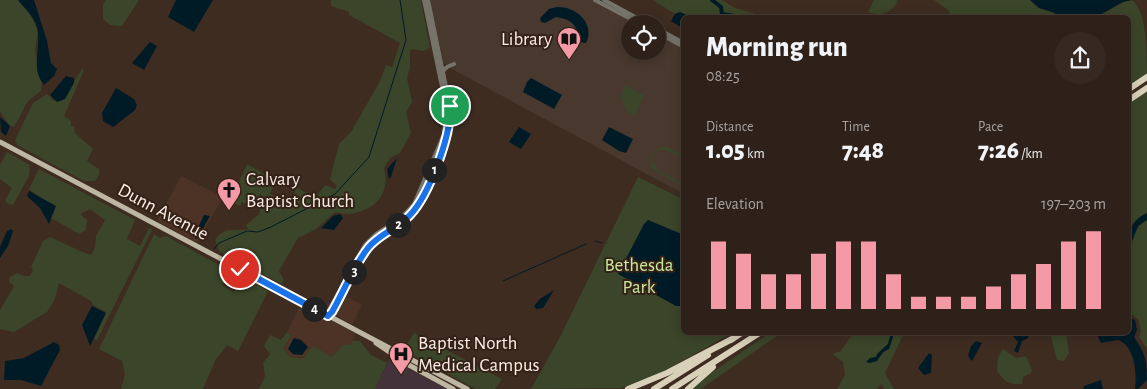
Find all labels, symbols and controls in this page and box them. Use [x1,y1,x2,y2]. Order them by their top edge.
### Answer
map controls [621,15,666,60]
button: locate [621,15,666,60]
library icon: Library [556,26,582,60]
place label: Library [501,30,552,49]
button: share [1054,32,1106,84]
text: Morning run [706,34,848,62]
text: 08:25 [706,68,740,84]
pin [429,85,471,127]
icon: arrive [436,92,464,120]
text: Distance [706,120,753,134]
text: Time [842,120,870,134]
text: Pace [978,120,1003,134]
text: 1.05 [706,138,745,163]
text: 7:48 [842,138,884,163]
text: 7:26 [978,138,1019,163]
text: km [745,147,765,161]
text: /km [1019,147,1043,161]
pin: 1 [422,158,446,182]
text: 1 [432,163,437,177]
place label: Calvary Baptist Church [246,170,354,211]
church icon: Calvary Baptist Church [216,177,242,211]
street label: Dunn Avenue [115,180,211,244]
text: Elevation [706,196,764,212]
text: 197–203 m [1041,196,1106,212]
pin: 2 [386,212,410,238]
text: 2 [395,218,402,232]
pin [219,248,261,290]
icon: check [226,255,254,283]
park label: Bethesda Park [604,256,674,297]
pin: 3 [342,260,366,284]
text: 3 [351,265,358,279]
pin: 4 [302,296,326,322]
text: 4 [311,302,318,316]
place label: Baptist North Medical Campus [418,334,540,375]
hospital icon: Baptist North Medical Campus [388,341,414,375]

